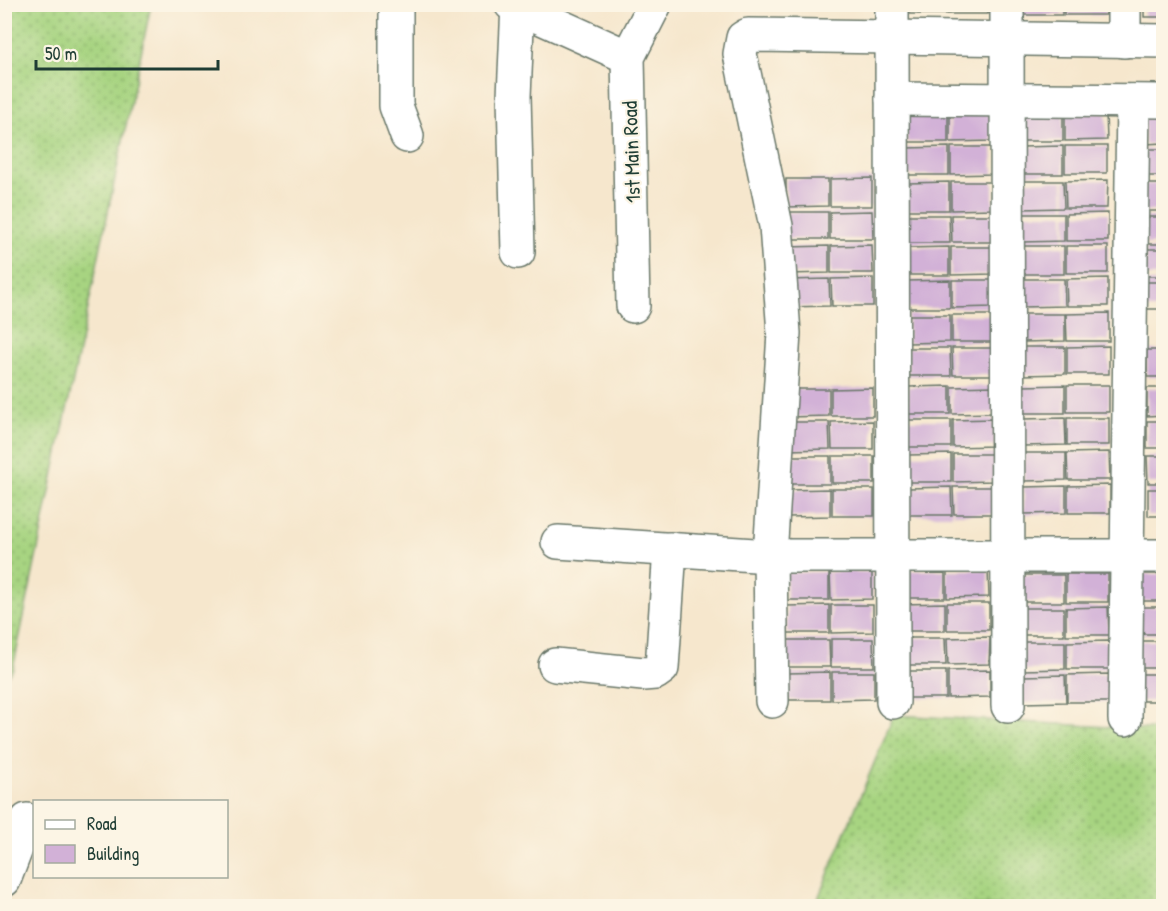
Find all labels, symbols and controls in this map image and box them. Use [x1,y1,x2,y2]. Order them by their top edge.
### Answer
scale bar [36,33,218,71]
text: 50 m [45,41,77,66]
street label: 1st Main Road [615,101,647,203]
legend [33,800,228,878]
text: Road [87,811,117,836]
text: Building [87,841,139,866]

